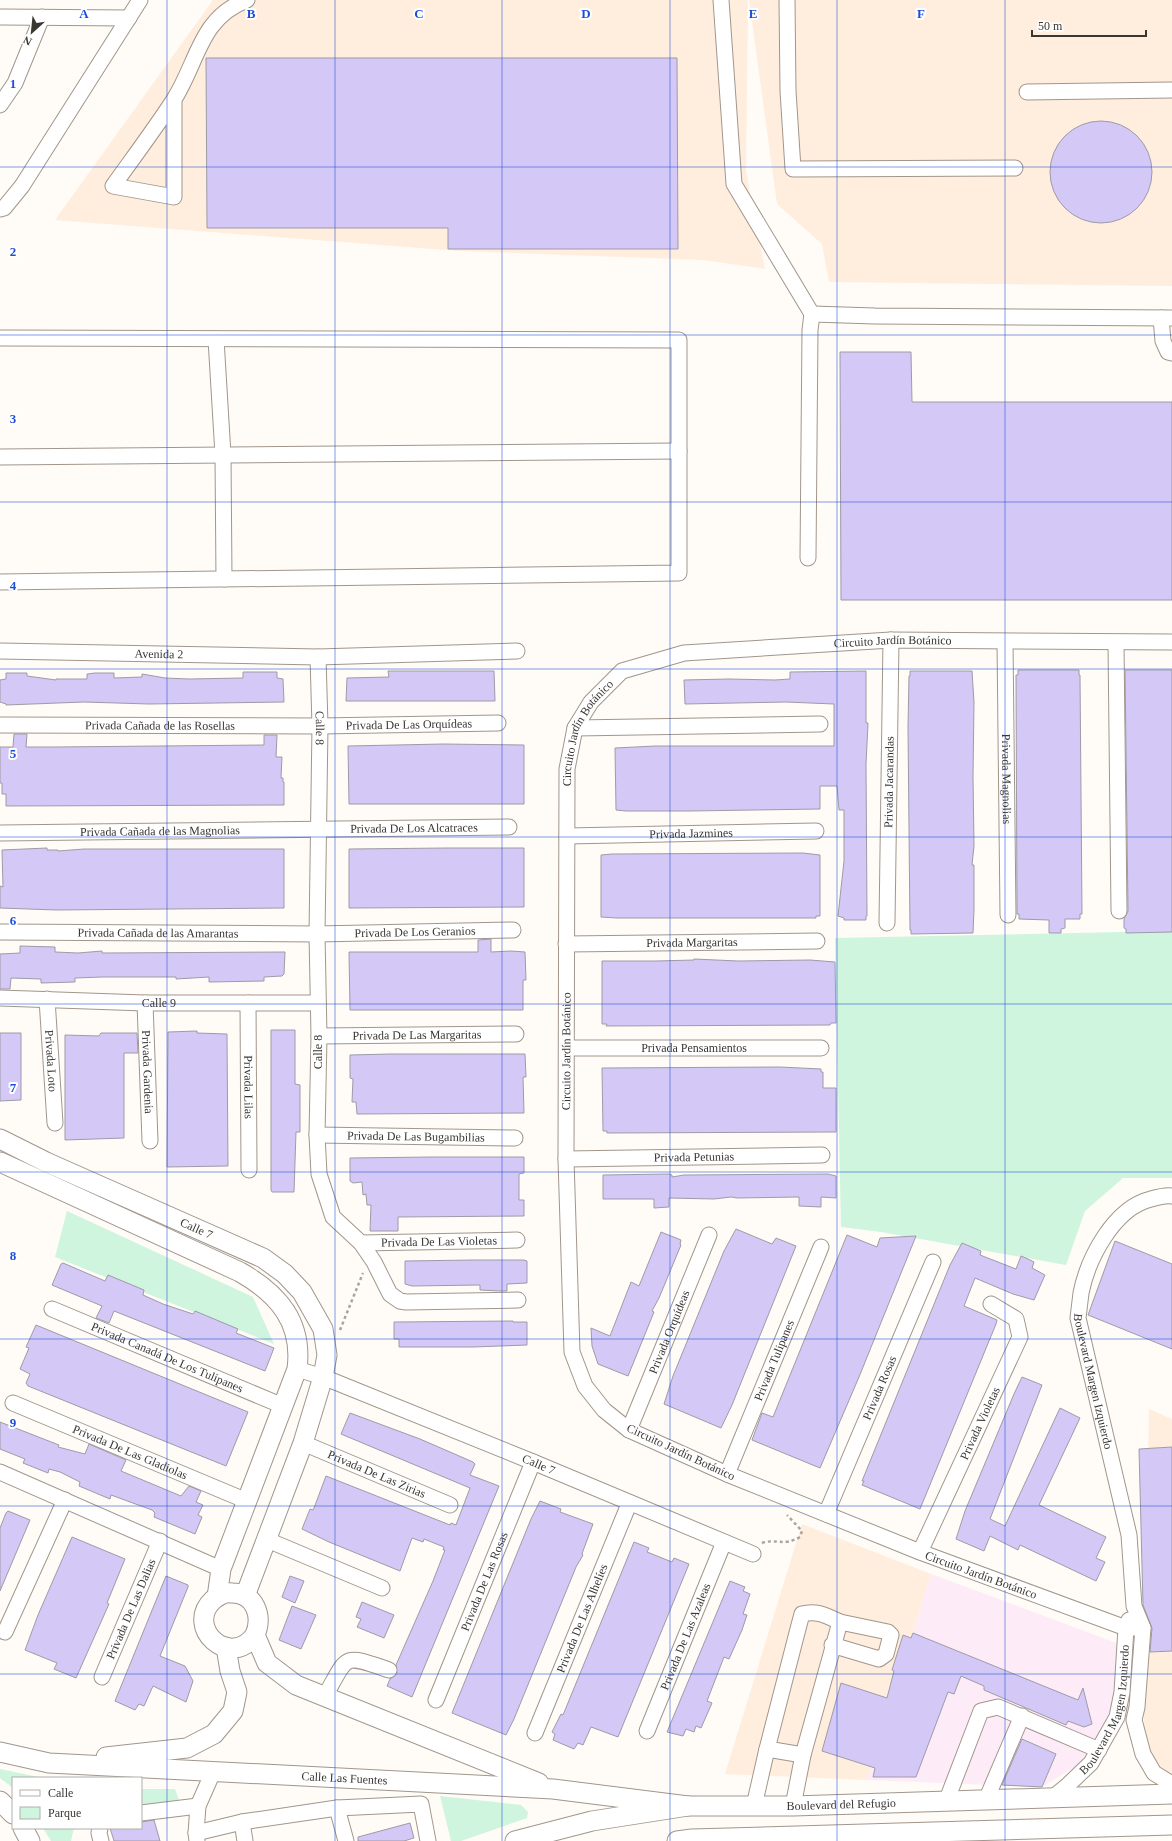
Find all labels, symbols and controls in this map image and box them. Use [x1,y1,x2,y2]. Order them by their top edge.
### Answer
text: A [79,6,89,21]
text: B [247,6,256,21]
text: C [414,6,424,21]
text: D [581,6,591,21]
text: E [749,6,757,21]
text: F [917,6,925,21]
north arrow [12,12,52,52]
scale bar [1032,12,1146,38]
text: 50 m [1038,19,1063,33]
text: N [21,34,34,48]
text: 1 [10,76,16,91]
text: 2 [10,244,16,259]
text: 3 [10,411,17,426]
text: 4 [10,578,17,593]
street label: Circuito Jardín Botánico [833,633,952,651]
street label: Avenida 2 [134,647,183,661]
street label: Circuito Jardín Botánico [560,677,616,786]
street label: Calle 8 [313,711,327,745]
street label: Privada De Las Orquídeas [346,716,473,733]
street label: Privada Cañada de las Rosellas [85,718,235,733]
street label: Privada Magnolias [999,734,1014,825]
street label: Privada Jacarandas [881,736,897,828]
text: 5 [10,746,17,761]
street label: Privada De Los Alcatraces [350,820,478,836]
street label: Privada Cañada de las Magnolias [80,823,240,839]
street label: Privada Jazmines [649,826,733,841]
text: 6 [10,913,17,928]
street label: Privada De Los Geranios [354,924,476,940]
street label: Privada Cañada de las Amarantas [78,925,239,941]
street label: Privada Margaritas [646,935,738,950]
street label: Circuito Jardín Botánico [559,992,573,1110]
street label: Calle 9 [142,996,176,1010]
street label: Privada De Las Margaritas [353,1027,482,1043]
street label: Privada Loto [42,1029,60,1092]
street label: Privada Gardenia [139,1030,156,1115]
street label: Calle 8 [311,1035,325,1069]
street label: Privada Pensamientos [641,1041,747,1055]
street label: Privada Lilas [241,1055,256,1119]
text: 7 [10,1080,17,1095]
street label: Privada De Las Bugambilias [347,1128,485,1145]
street label: Privada Petunias [654,1149,735,1165]
street label: Calle 7 [178,1215,215,1242]
street label: Privada De Las Violetas [381,1233,498,1250]
text: 8 [10,1248,17,1263]
street label: Privada Orquídeas [646,1288,693,1376]
street label: Boulevard Margen Izquierdo [1071,1313,1116,1451]
street label: Privada Tulipanes [751,1317,797,1403]
street label: Privada Canadá De Los Tulipanes [89,1319,246,1396]
street label: Privada Rosas [860,1353,899,1422]
street label: Privada Violetas [957,1384,1003,1462]
text: 9 [10,1415,17,1430]
street label: Circuito Jardín Botánico [625,1421,737,1483]
street label: Privada De Las Gladiolas [71,1422,190,1482]
street label: Privada De Las Zirias [326,1447,428,1501]
street label: Calle 7 [520,1451,557,1477]
street label: Privada De Las Rosas [458,1530,511,1633]
street label: Circuito Jardín Botánico [923,1548,1039,1602]
street label: Privada De Las Dalias [103,1556,159,1661]
street label: Privada De Las Alhelíes [554,1561,611,1675]
street label: Privada De Las Azaleas [657,1581,714,1692]
street label: Boulevard Margen Izquierdo [1076,1644,1132,1777]
street label: Calle Las Fuentes [301,1769,388,1787]
legend [12,1777,142,1829]
text: Calle [48,1786,73,1800]
street label: Boulevard del Refugio [787,1796,896,1813]
text: Parque [48,1806,81,1820]

